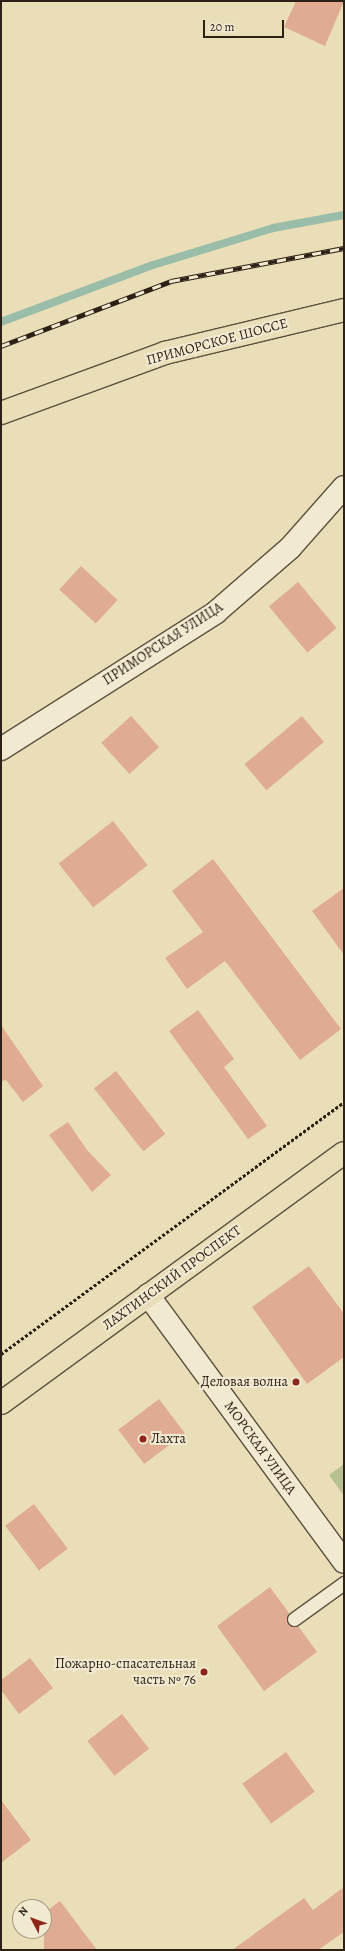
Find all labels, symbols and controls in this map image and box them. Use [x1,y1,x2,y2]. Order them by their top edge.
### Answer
scale bar [205,12,286,38]
text: 20 m [210,19,234,35]
street label: ПРИМОРСКОЕ ШОССЕ [144,315,290,369]
street label: ПРИМОРСКАЯ УЛИЦА [100,599,226,689]
street label: ЛАХТИНСКИЙ ПРОСПЕКТ [99,1222,245,1334]
place label: Деловая волна [201,1374,288,1390]
marker: Деловая волна [291,1377,301,1387]
street label: МОРСКАЯ УЛИЦА [220,1398,300,1498]
place label: Лахта [151,1431,186,1447]
marker: Лахта [138,1434,148,1444]
place label: Пожарно-спасательная часть № 76 [55,1656,196,1688]
marker: Пожарно-спасательная часть № 76 [199,1667,209,1677]
north arrow [12,1899,52,1939]
text: N [15,1904,32,1919]

